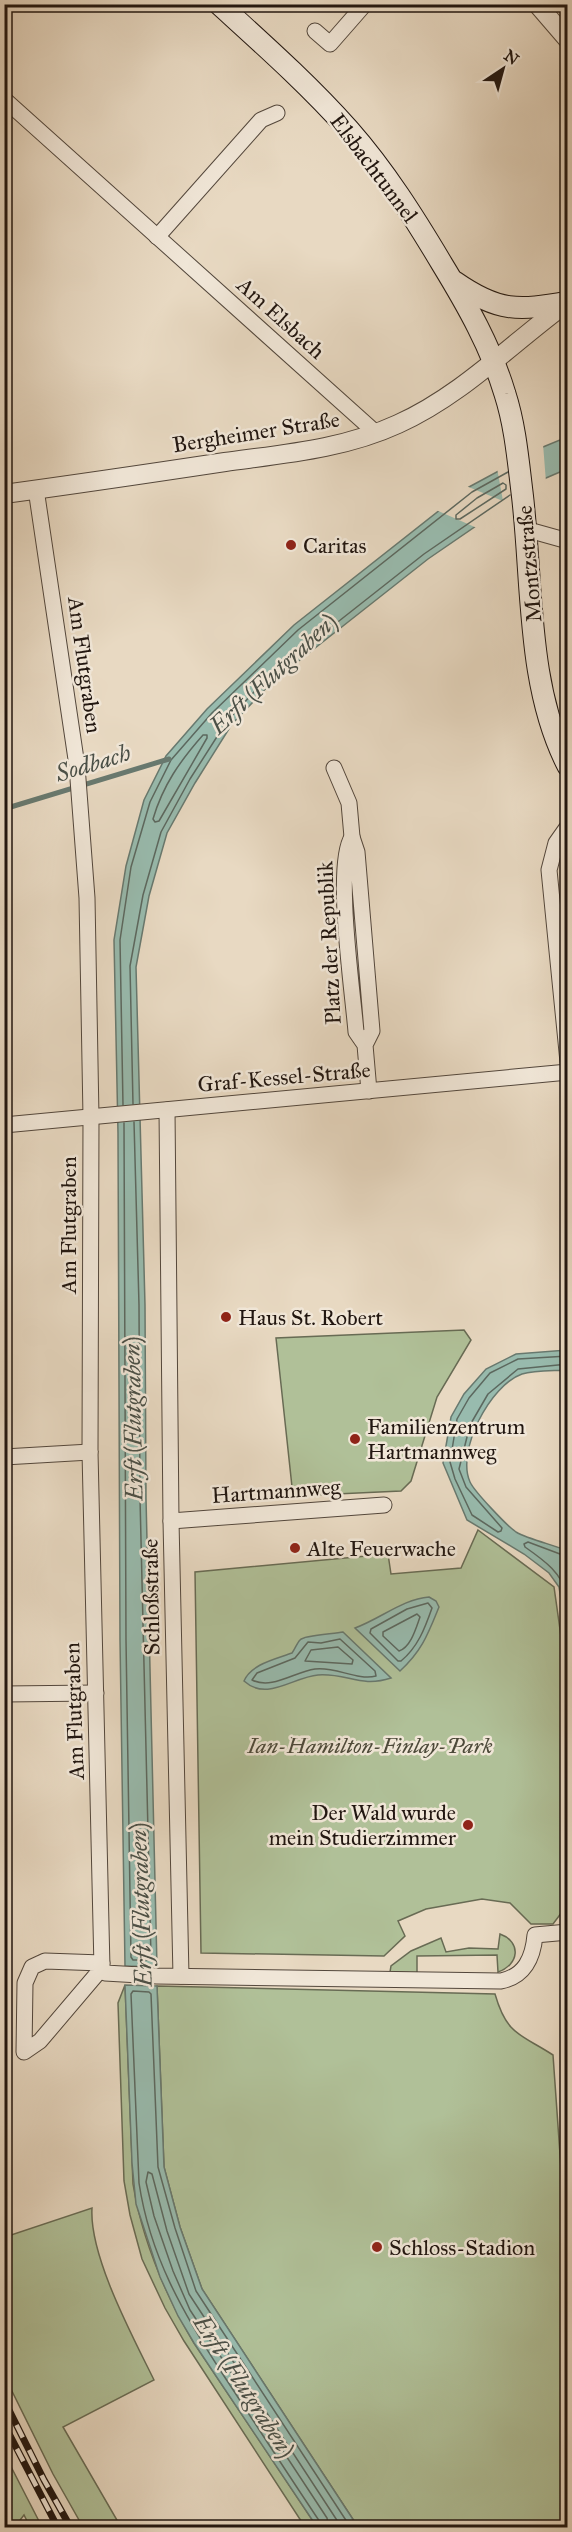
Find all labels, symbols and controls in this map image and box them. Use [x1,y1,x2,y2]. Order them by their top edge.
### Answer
north arrow [473,39,533,99]
text: N [500,46,523,69]
street label: Elsbachtunnel [324,108,424,228]
street label: Am Elsbach [231,271,331,365]
street label: Bergheimer Straße [171,405,341,459]
street label: Montzstraße [510,504,548,624]
place label: Caritas [303,532,367,559]
marker: Caritas [284,538,298,552]
street label: Am Flutgraben [62,594,108,735]
water label: Erft (Flutgraben) [202,607,343,742]
water label: Sodbach [51,737,134,789]
street label: Platz der Republik [311,860,347,1025]
street label: Graf-Kessel-Straße [196,1056,372,1098]
street label: Am Flutgraben [55,1156,82,1295]
place label: Haus St. Robert [238,1304,383,1331]
marker: Haus St. Robert [219,1310,233,1324]
water label: Erft (Flutgraben) [117,1336,149,1502]
place label: Familienzentrum Hartmannweg [367,1413,526,1465]
marker: Familienzentrum Hartmannweg [348,1432,362,1446]
street label: Hartmannweg [211,1473,342,1509]
place label: Alte Feuerwache [306,1535,456,1562]
street label: Schloßstraße [136,1539,166,1655]
marker: Alte Feuerwache [288,1541,302,1555]
street label: Am Flutgraben [58,1642,90,1781]
park label: Ian-Hamilton-Finlay-Park [247,1732,493,1759]
place label: Der Wald wurde mein Studierzimmer [269,1799,457,1851]
marker: Der Wald wurde mein Studierzimmer [461,1818,475,1832]
water label: Erft (Flutgraben) [123,1822,159,1989]
place label: Schloss-Stadion [389,2234,535,2261]
marker: Schloss-Stadion [370,2240,384,2254]
water label: Erft (Flutgraben) [186,2308,301,2463]

